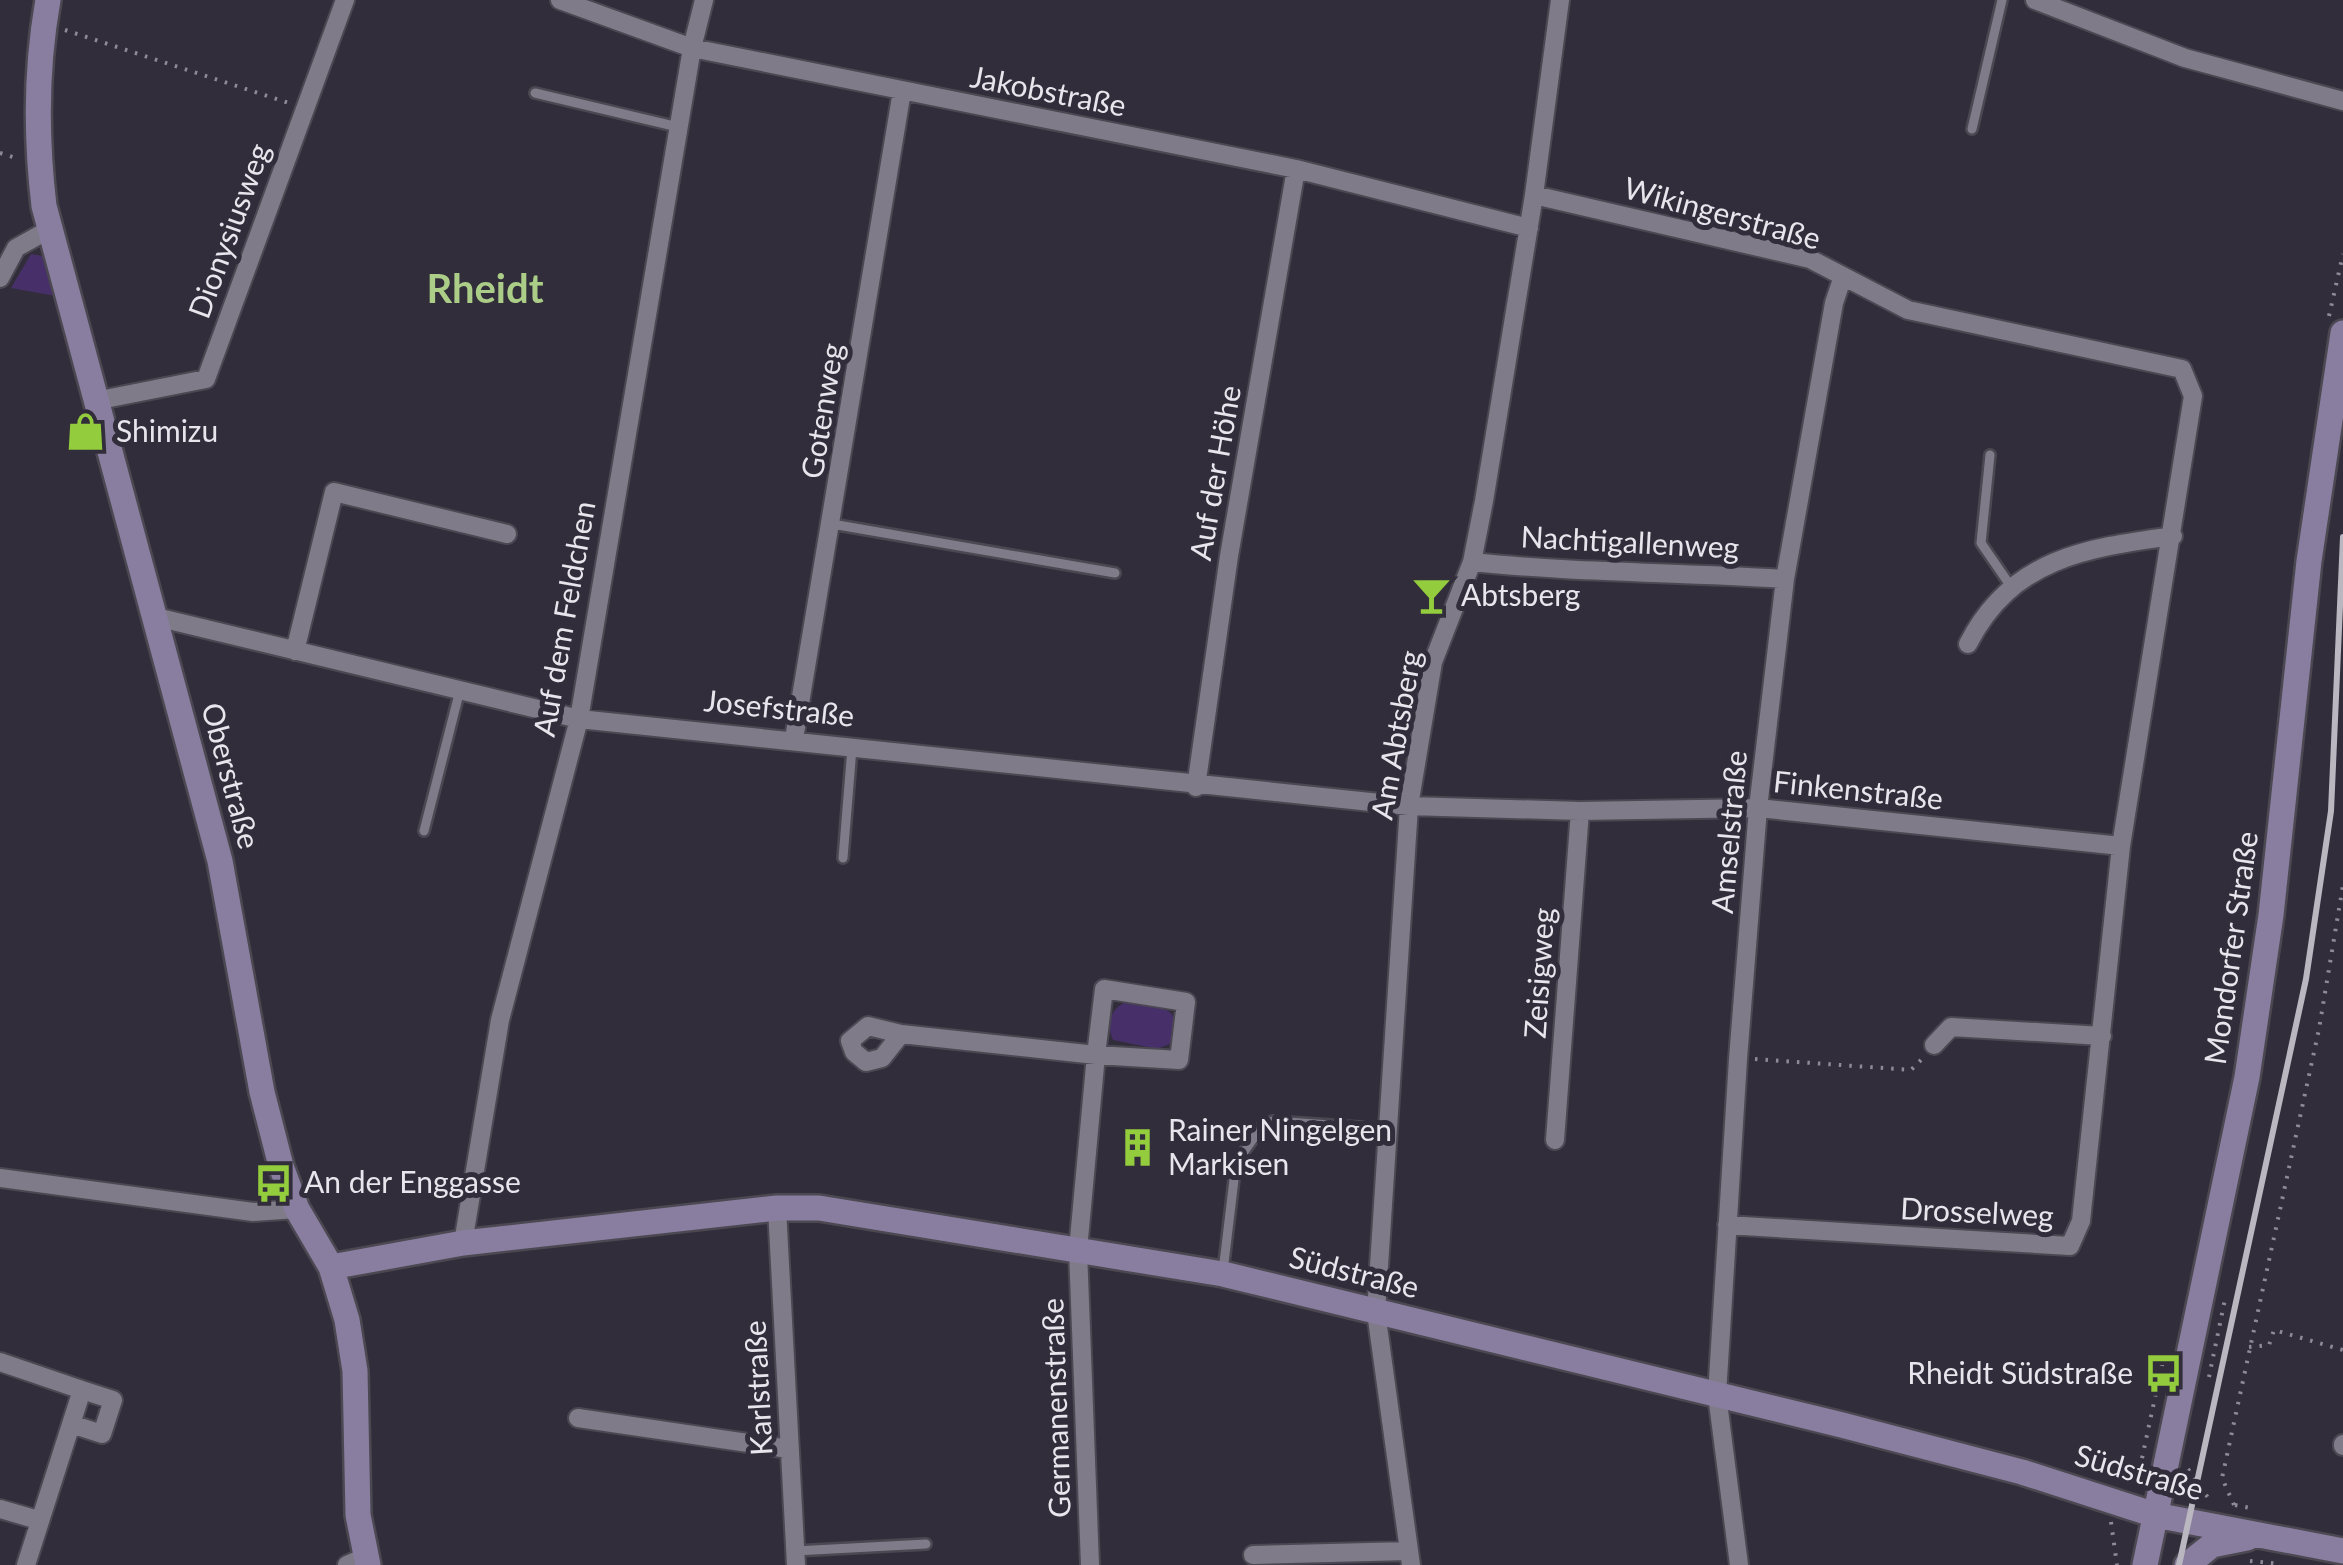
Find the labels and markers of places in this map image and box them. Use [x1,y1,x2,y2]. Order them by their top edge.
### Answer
shop icon: Shimizu [65,411,107,453]
place label: Shimizu [116,412,218,448]
bar icon: Abtsberg [1410,575,1452,617]
place label: Abtsberg [1461,576,1580,612]
place label: Rainer Ningelgen Markisen [1168,1111,1392,1181]
building icon: Rainer Ningelgen Markisen [1117,1127,1159,1169]
bus stop icon: An der Enggasse [253,1162,295,1204]
place label: An der Enggasse [304,1163,521,1199]
bus stop icon: Rheidt Südstraße [2142,1353,2184,1395]
place label: Rheidt Südstraße [1907,1354,2133,1390]

